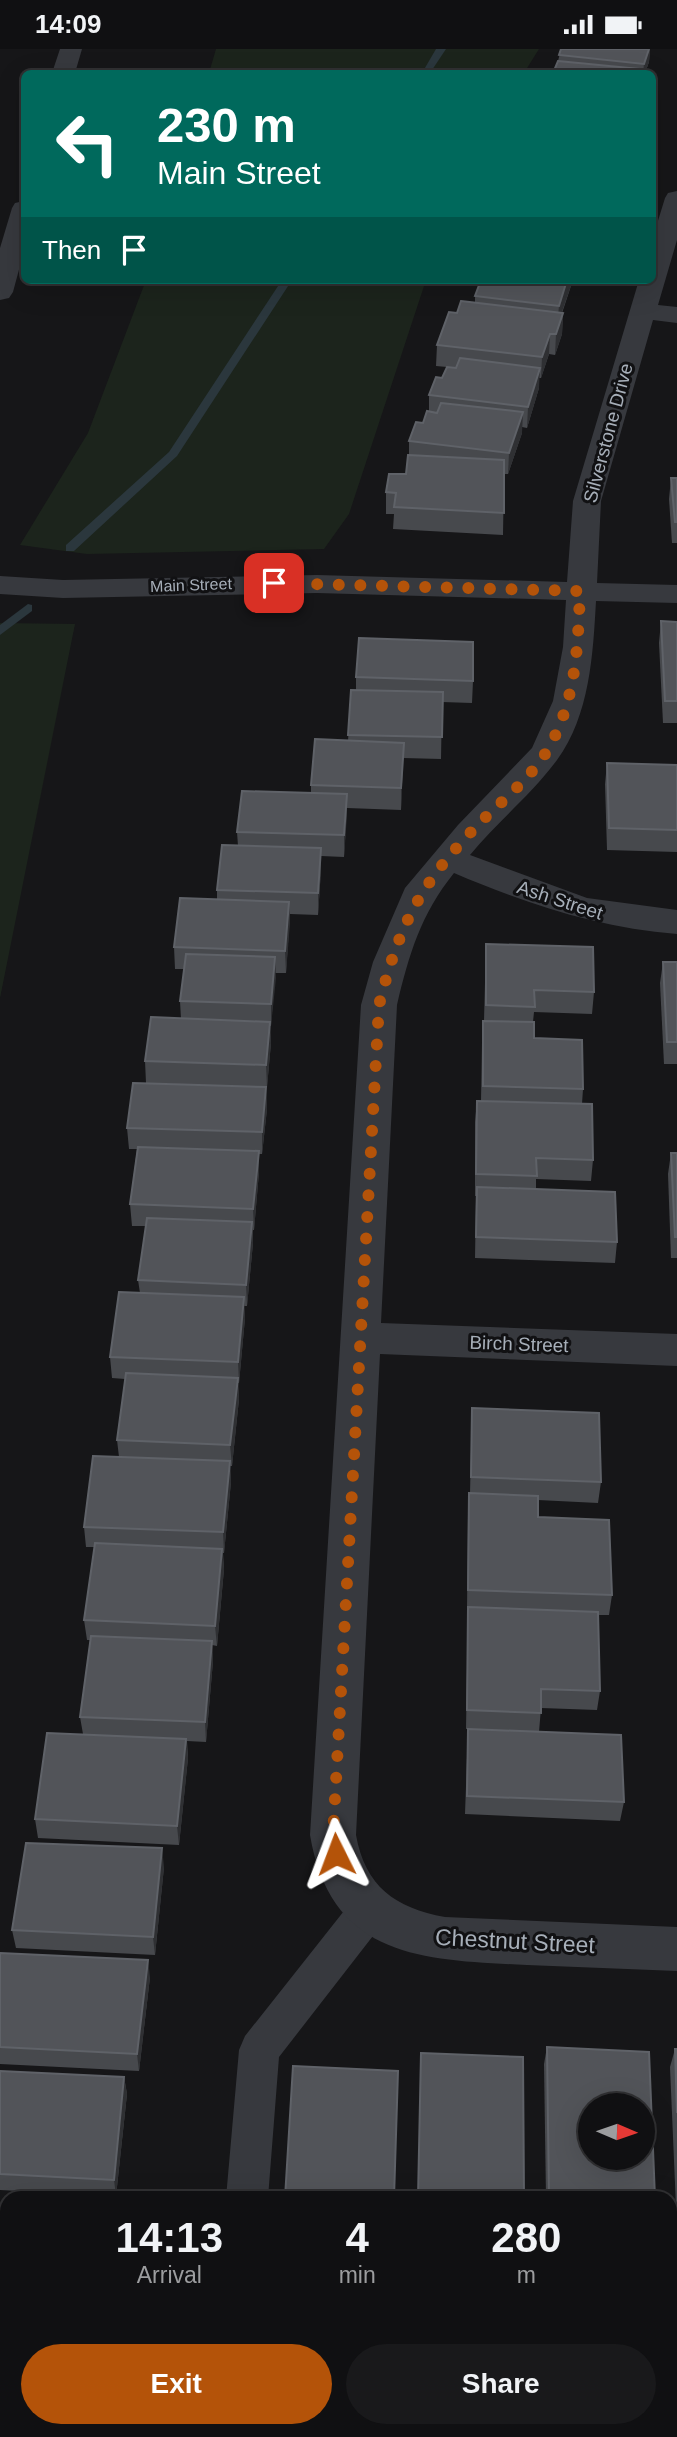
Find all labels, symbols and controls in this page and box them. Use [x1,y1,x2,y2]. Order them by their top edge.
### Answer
text: 14:09 [35,9,102,39]
icon: left [42,98,133,189]
text: 230 m [157,98,296,152]
text: Main Street [157,155,321,191]
icon: arrive [115,231,153,269]
text: Then [42,235,101,265]
street label: Silverstone Drive [579,361,637,505]
pin [244,553,304,613]
icon: arrive [255,564,293,602]
street label: Main Street [150,575,233,595]
street label: Ash Street [515,876,606,924]
street label: Birch Street [469,1332,570,1356]
position arrow [299,1817,373,1891]
street label: Chestnut Street [435,1924,596,1958]
north arrow [578,2093,654,2170]
map controls [578,2093,655,2170]
text: 14:13 [116,2214,223,2261]
text: 4 [345,2214,369,2261]
text: 280 [491,2214,561,2261]
text: Arrival [137,2262,202,2288]
text: min [339,2262,376,2288]
text: m [517,2262,536,2288]
button: Exit [21,2344,332,2424]
button: Share [346,2344,656,2424]

